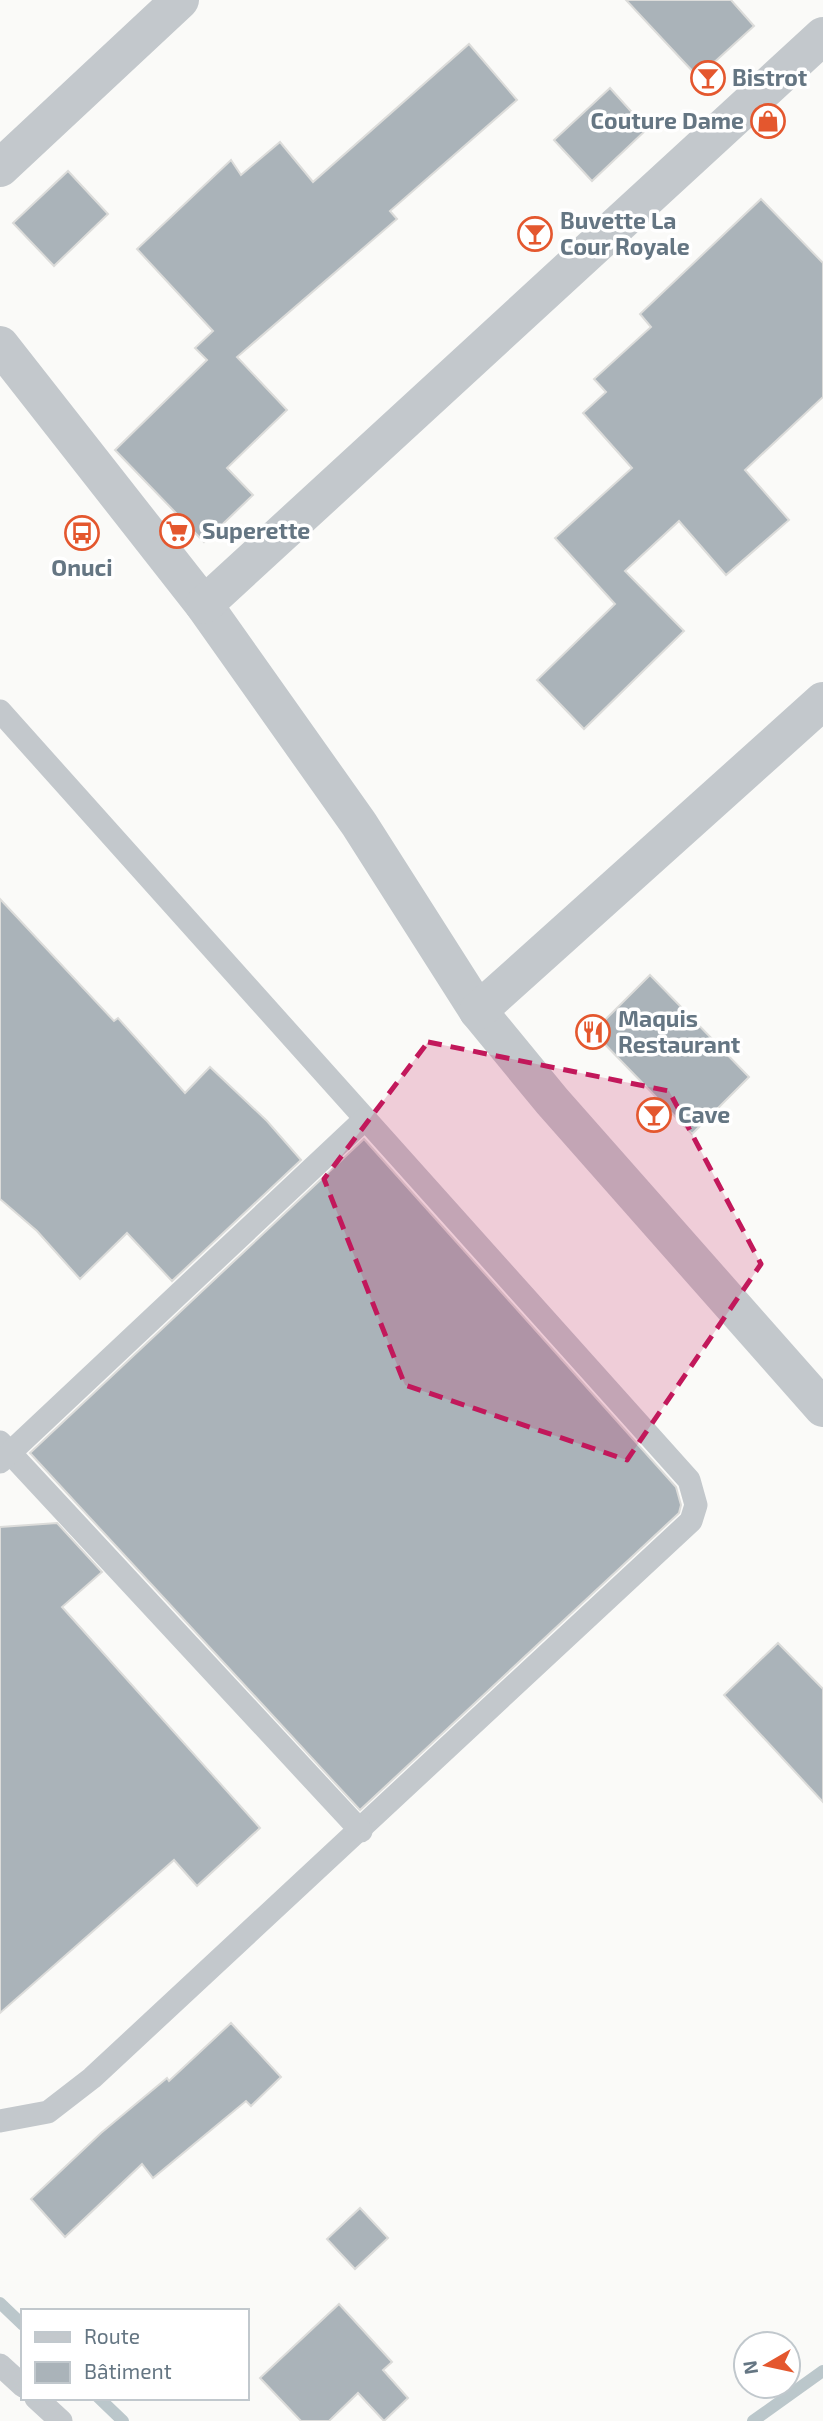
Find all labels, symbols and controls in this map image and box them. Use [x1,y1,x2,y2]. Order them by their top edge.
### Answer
bar icon: Bistrot [689,59,727,97]
place label: Bistrot [732,63,807,91]
shop icon: Couture Dame [749,102,787,140]
place label: Couture Dame [591,106,744,134]
place label: Buvette La Cour Royale [560,206,690,260]
bar icon: Buvette La Cour Royale [516,215,554,253]
supermarket icon: Superette [158,512,196,550]
bus stop icon: Onuci [63,514,101,552]
place label: Superette [202,516,310,544]
place label: Onuci [51,553,113,581]
place label: Maquis Restaurant [618,1004,740,1058]
restaurant icon: Maquis Restaurant [574,1013,612,1051]
bar icon: Cave [635,1096,673,1134]
place label: Cave [678,1100,730,1128]
legend [21,2309,248,2400]
text: Route [84,2323,140,2348]
north arrow [732,2330,802,2400]
text: Bâtiment [84,2358,172,2383]
text: N [737,2359,762,2376]

